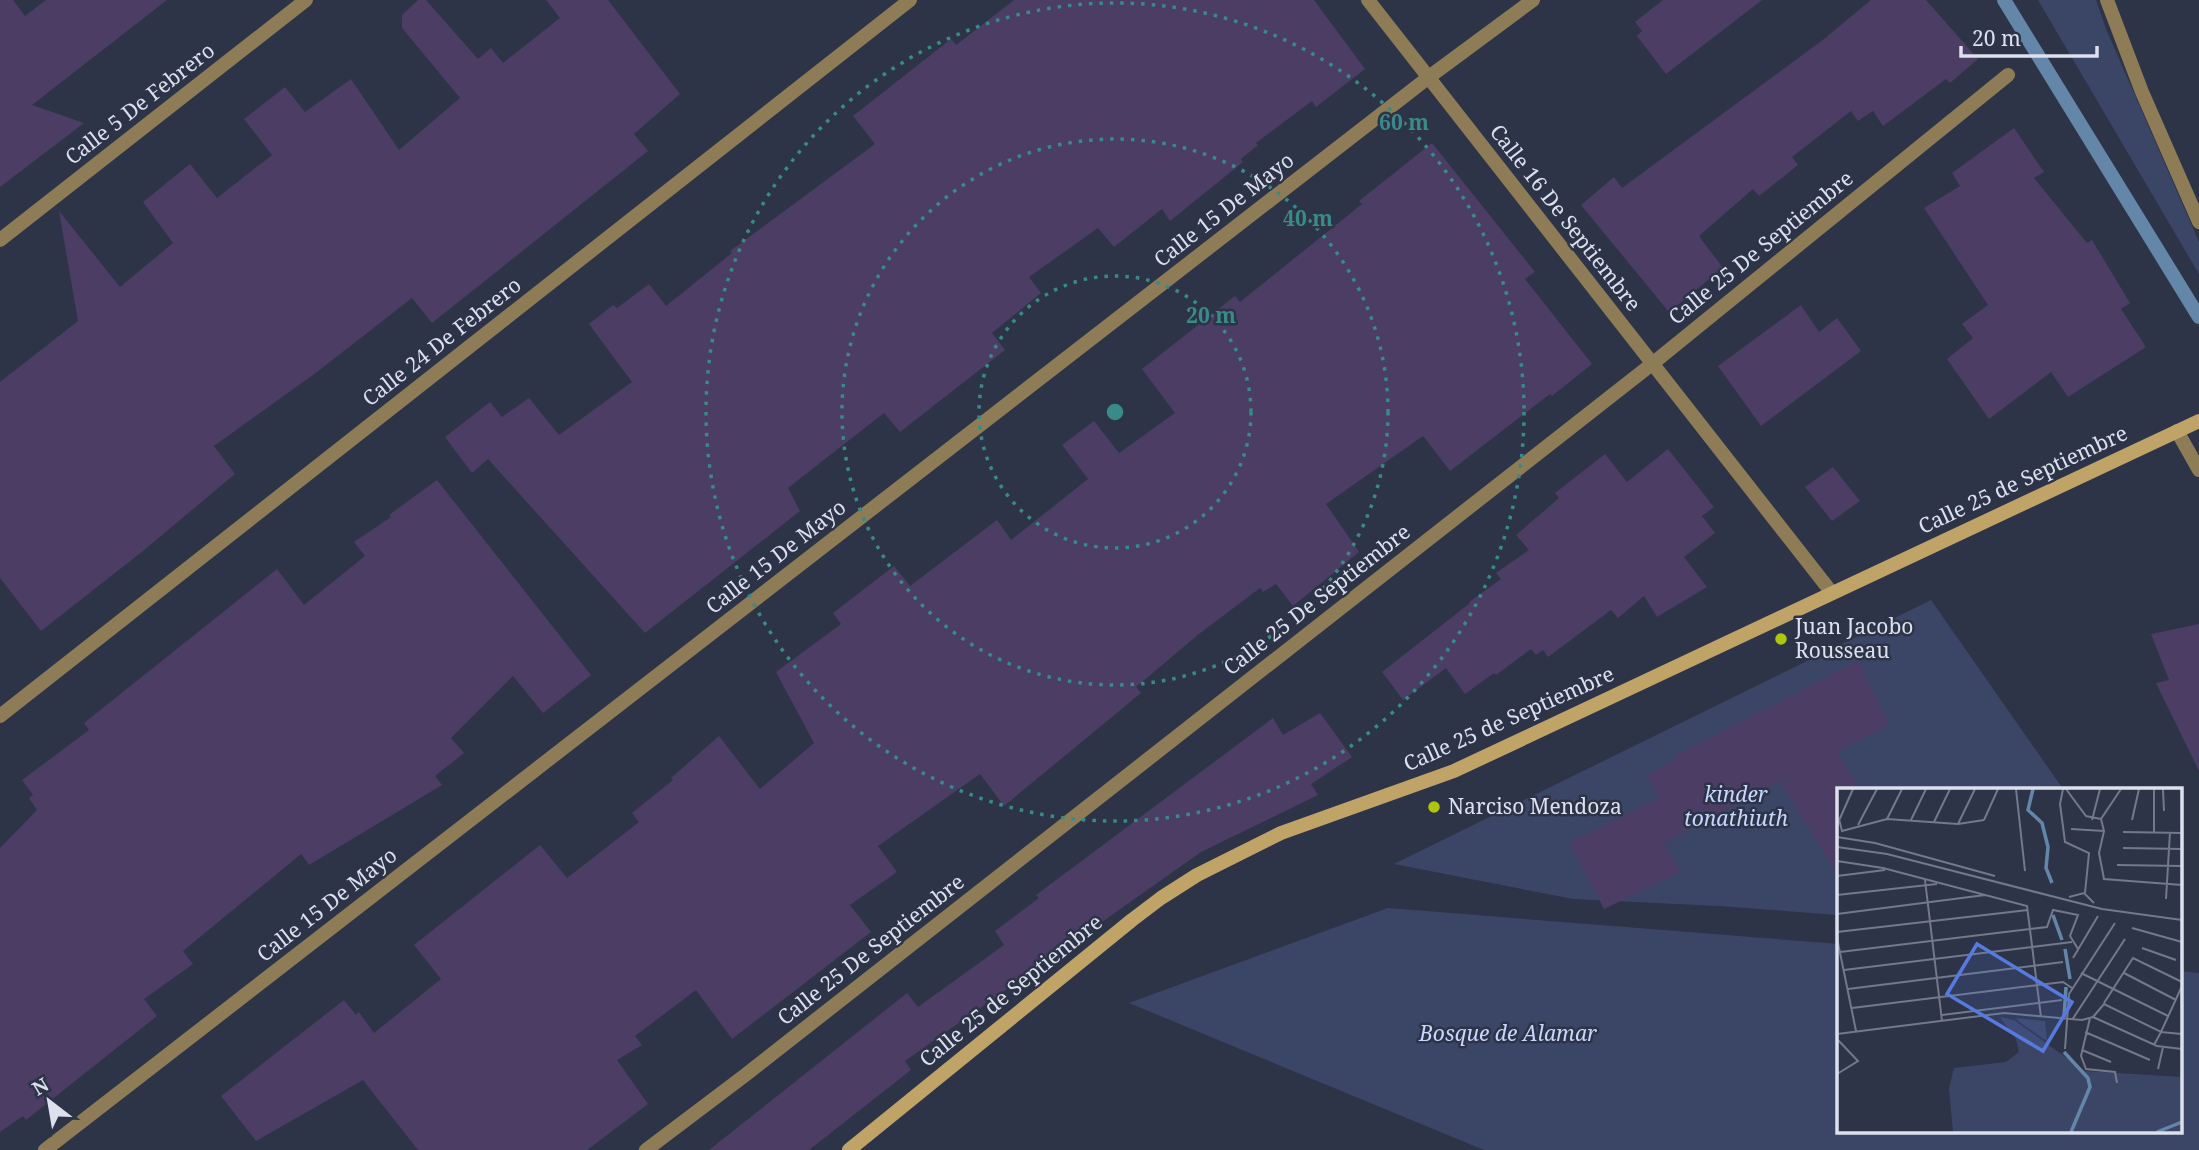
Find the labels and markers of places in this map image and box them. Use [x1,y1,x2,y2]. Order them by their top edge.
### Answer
centre of rings [1103,400,1127,424]
place label: Juan Jacobo Rousseau [1794,612,1913,664]
marker: Juan Jacobo Rousseau [1773,631,1789,647]
place label: Narciso Mendoza [1448,792,1622,820]
marker: Narciso Mendoza [1426,799,1442,815]

